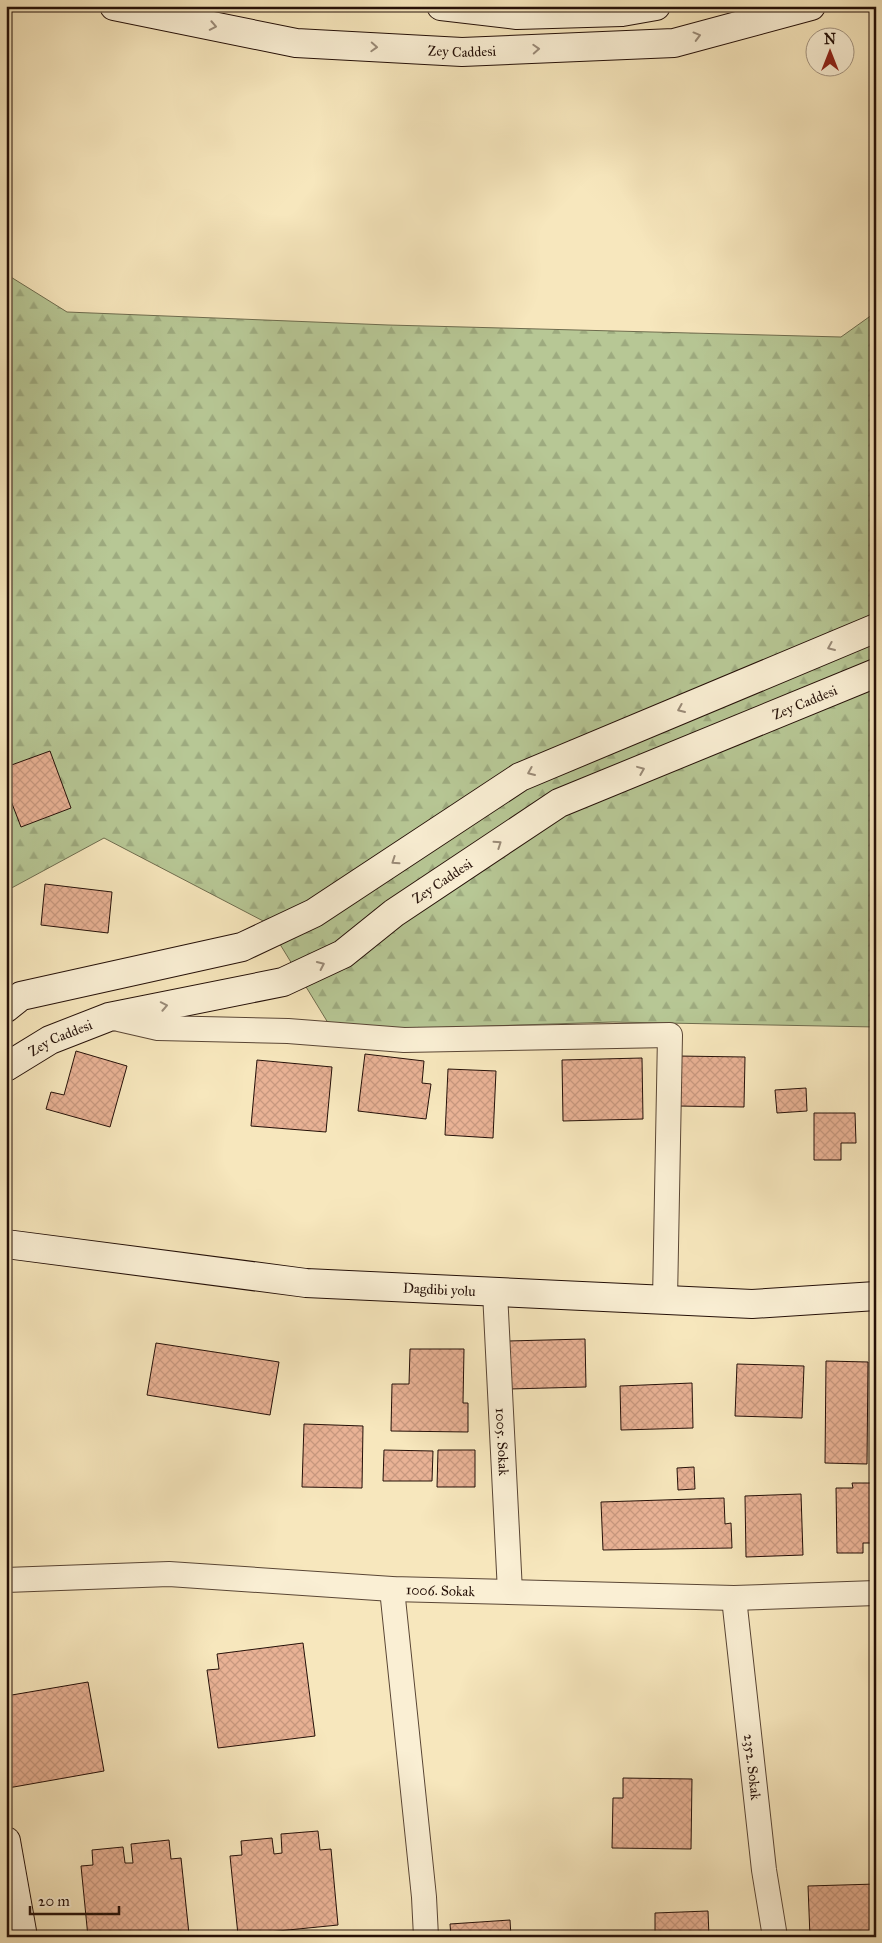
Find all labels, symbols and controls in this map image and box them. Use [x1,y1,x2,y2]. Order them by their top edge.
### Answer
one-way arrow [208,21,217,31]
north arrow [804,28,854,78]
text: N [824,31,836,48]
one-way arrow [693,32,701,42]
one-way arrow [370,42,378,53]
street label: Zey Caddesi [427,42,497,61]
one-way arrow [532,43,540,54]
one-way arrow [827,640,836,651]
street label: Zey Caddesi [770,681,840,723]
one-way arrow [677,703,686,714]
one-way arrow [637,765,645,775]
one-way arrow [527,766,536,776]
one-way arrow [492,841,501,850]
one-way arrow [391,854,400,864]
street label: Zey Caddesi [409,855,475,907]
one-way arrow [316,960,325,971]
one-way arrow [160,1001,169,1012]
street label: Zey Caddesi [25,1016,95,1060]
street label: Dagdibi yolu [403,1279,477,1300]
street label: 1005. Sokak [492,1407,513,1477]
street label: 1006. Sokak [406,1581,476,1600]
street label: 2352. Sokak [741,1733,765,1801]
scale bar [30,1883,119,1915]
text: 20 m [38,1892,70,1910]

